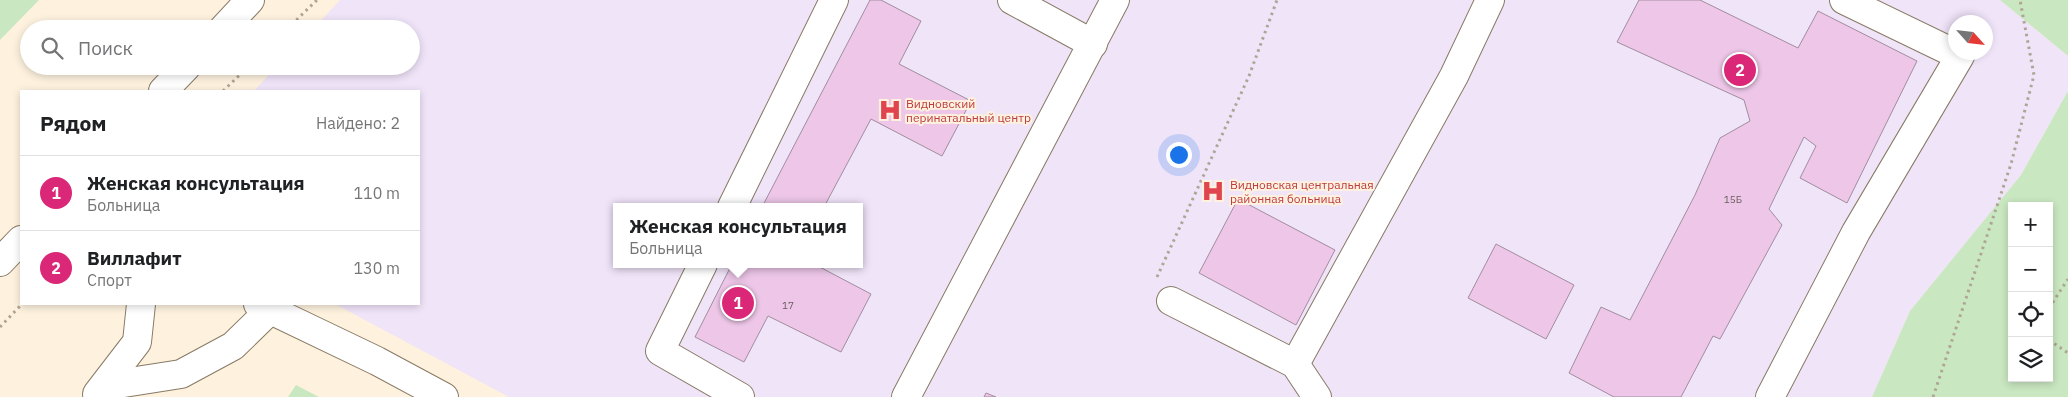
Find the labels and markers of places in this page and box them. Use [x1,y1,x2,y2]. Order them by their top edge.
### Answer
pin: 2 [1724,51,1756,89]
place label: Видновский перинатальный центр [906,96,1031,125]
hospital icon: Видновский перинатальный центр [877,97,903,123]
place label: Видновская центральная районная больница [1230,177,1374,206]
hospital icon: Видновская центральная районная больница [1200,178,1226,204]
pin: 1 [722,284,754,322]

